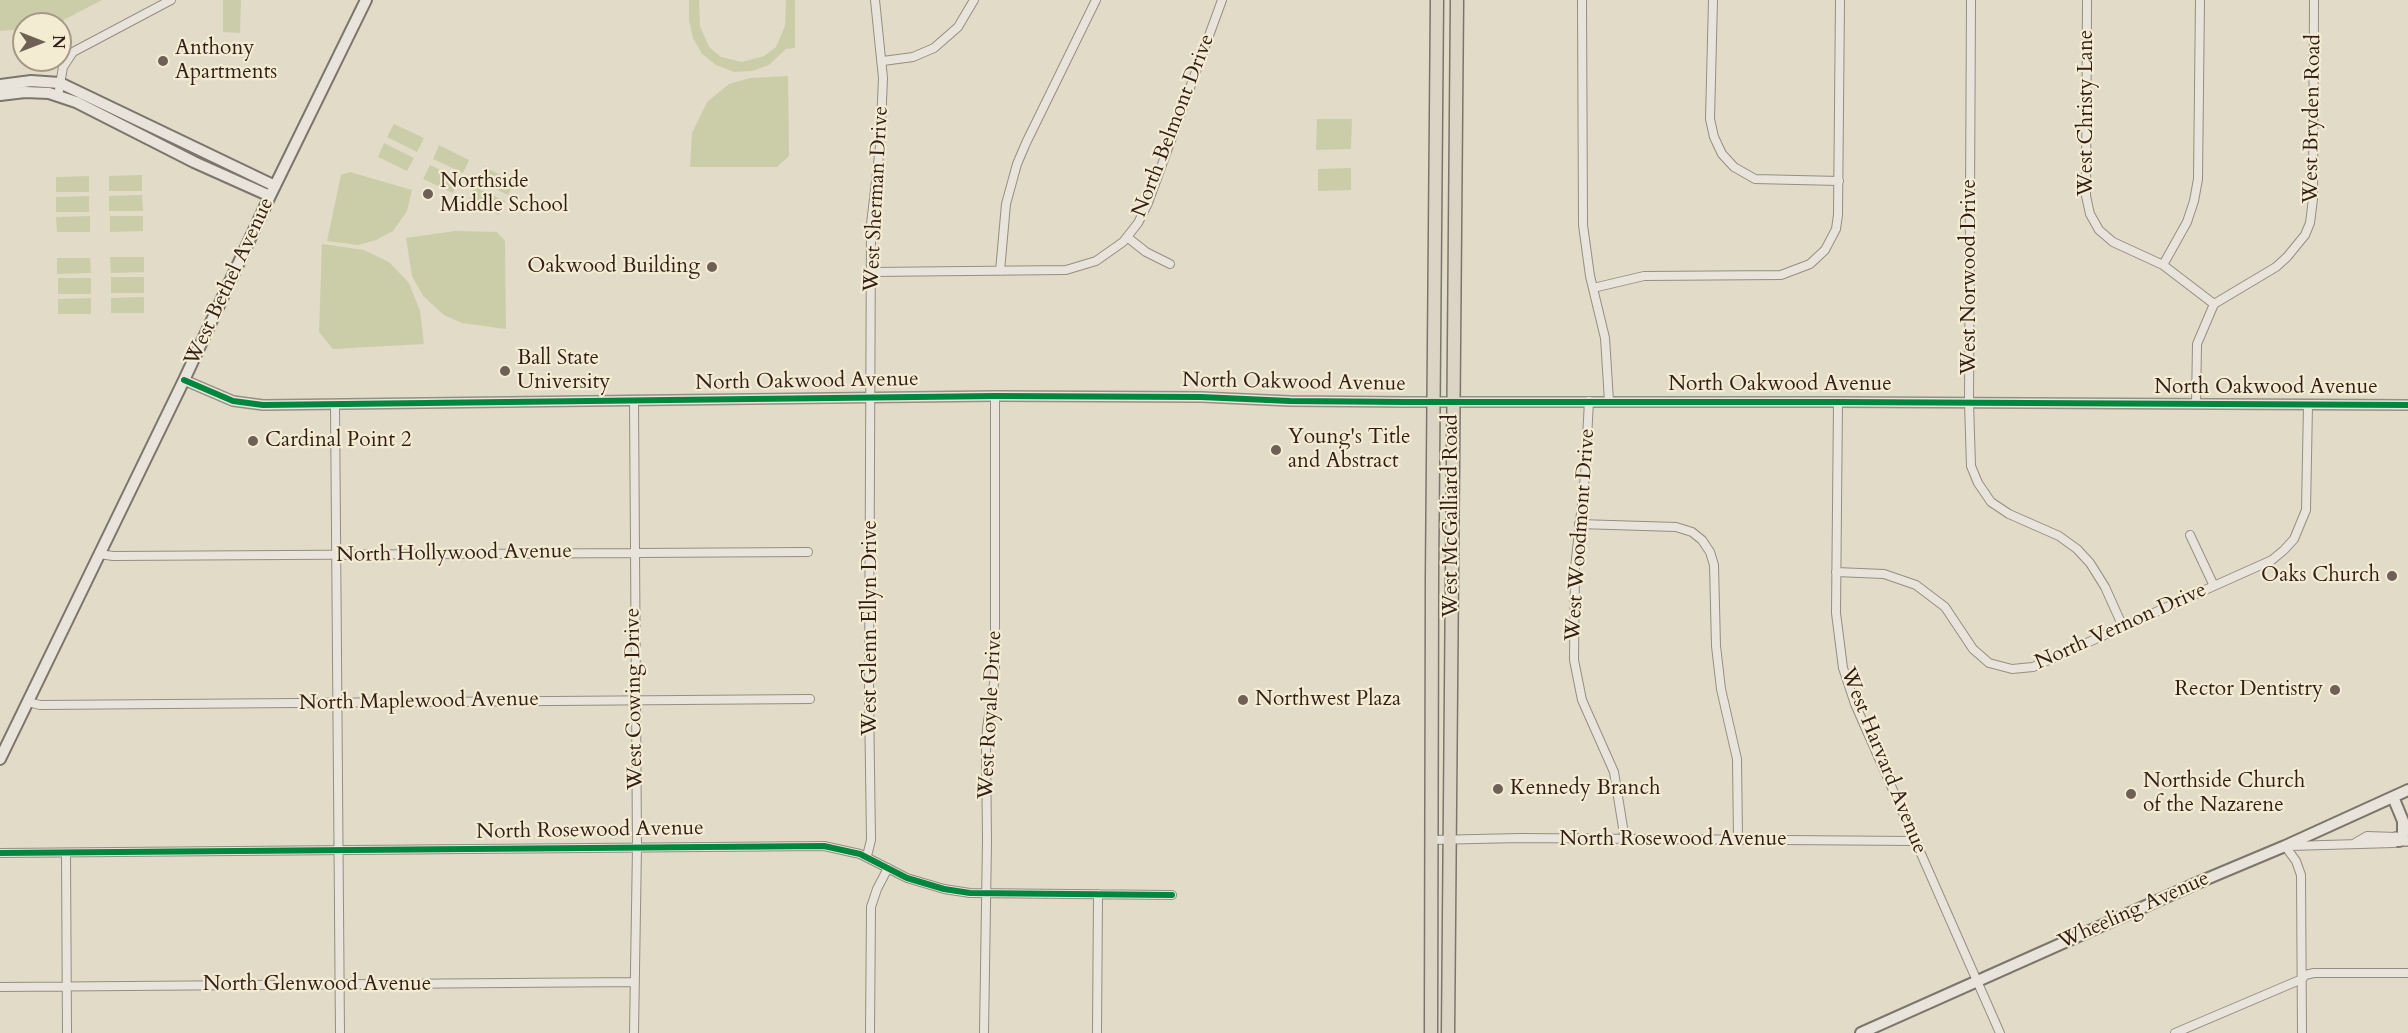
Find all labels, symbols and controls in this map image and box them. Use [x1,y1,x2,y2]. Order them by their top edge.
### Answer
north arrow [12,12,72,72]
street label: West Christy Lane [2074,30,2100,196]
street label: North Belmont Drive [1127,31,1221,221]
street label: West Bryden Road [2299,34,2327,204]
text: N [47,35,69,49]
place label: Anthony Apartments [175,36,277,86]
marker: Anthony Apartments [156,54,170,68]
street label: West Sherman Drive [860,105,894,293]
place label: Northside Middle School [440,169,568,219]
street label: West Norwood Drive [1957,179,1983,375]
marker: Northside Middle School [421,187,435,201]
street label: West Bethel Avenue [180,194,280,370]
place label: Oakwood Building [527,254,700,280]
marker: Oakwood Building [705,260,719,274]
place label: Ball State University [517,346,610,396]
marker: Ball State University [498,364,512,378]
street label: North Oakwood Avenue [695,367,919,397]
street label: North Oakwood Avenue [1182,368,1406,398]
street label: North Oakwood Avenue [1668,372,1892,398]
street label: North Oakwood Avenue [2154,375,2378,401]
street label: West McGalliard Road [1439,414,1465,618]
place label: Young's Title and Abstract [1288,425,1410,475]
place label: Cardinal Point 2 [265,428,412,454]
street label: West Woodmont Drive [1561,428,1601,642]
marker: Cardinal Point 2 [246,434,260,448]
marker: Young's Title and Abstract [1269,443,1283,457]
street label: West Glenn Ellyn Drive [858,520,884,736]
street label: North Hollywood Avenue [336,539,572,569]
place label: Oaks Church [2261,563,2380,589]
marker: Oaks Church [2385,569,2399,583]
street label: North Vernon Drive [2031,578,2211,676]
street label: West Cowing Drive [621,608,649,790]
street label: West Royale Drive [974,630,1008,800]
street label: West Harvard Avenue [1834,664,1932,858]
place label: Rector Dentistry [2175,677,2323,703]
marker: Rector Dentistry [2328,683,2342,697]
street label: North Maplewood Avenue [299,687,539,717]
place label: Northwest Plaza [1255,687,1401,713]
marker: Northwest Plaza [1236,693,1250,707]
place label: Northside Church of the Nazarene [2143,769,2305,819]
place label: Kennedy Branch [1510,776,1661,802]
marker: Kennedy Branch [1491,782,1505,796]
marker: Northside Church of the Nazarene [2124,787,2138,801]
street label: North Rosewood Avenue [476,816,704,846]
street label: North Rosewood Avenue [1559,827,1787,853]
street label: Wheeling Avenue [2055,866,2213,956]
street label: North Glenwood Avenue [203,972,431,998]

